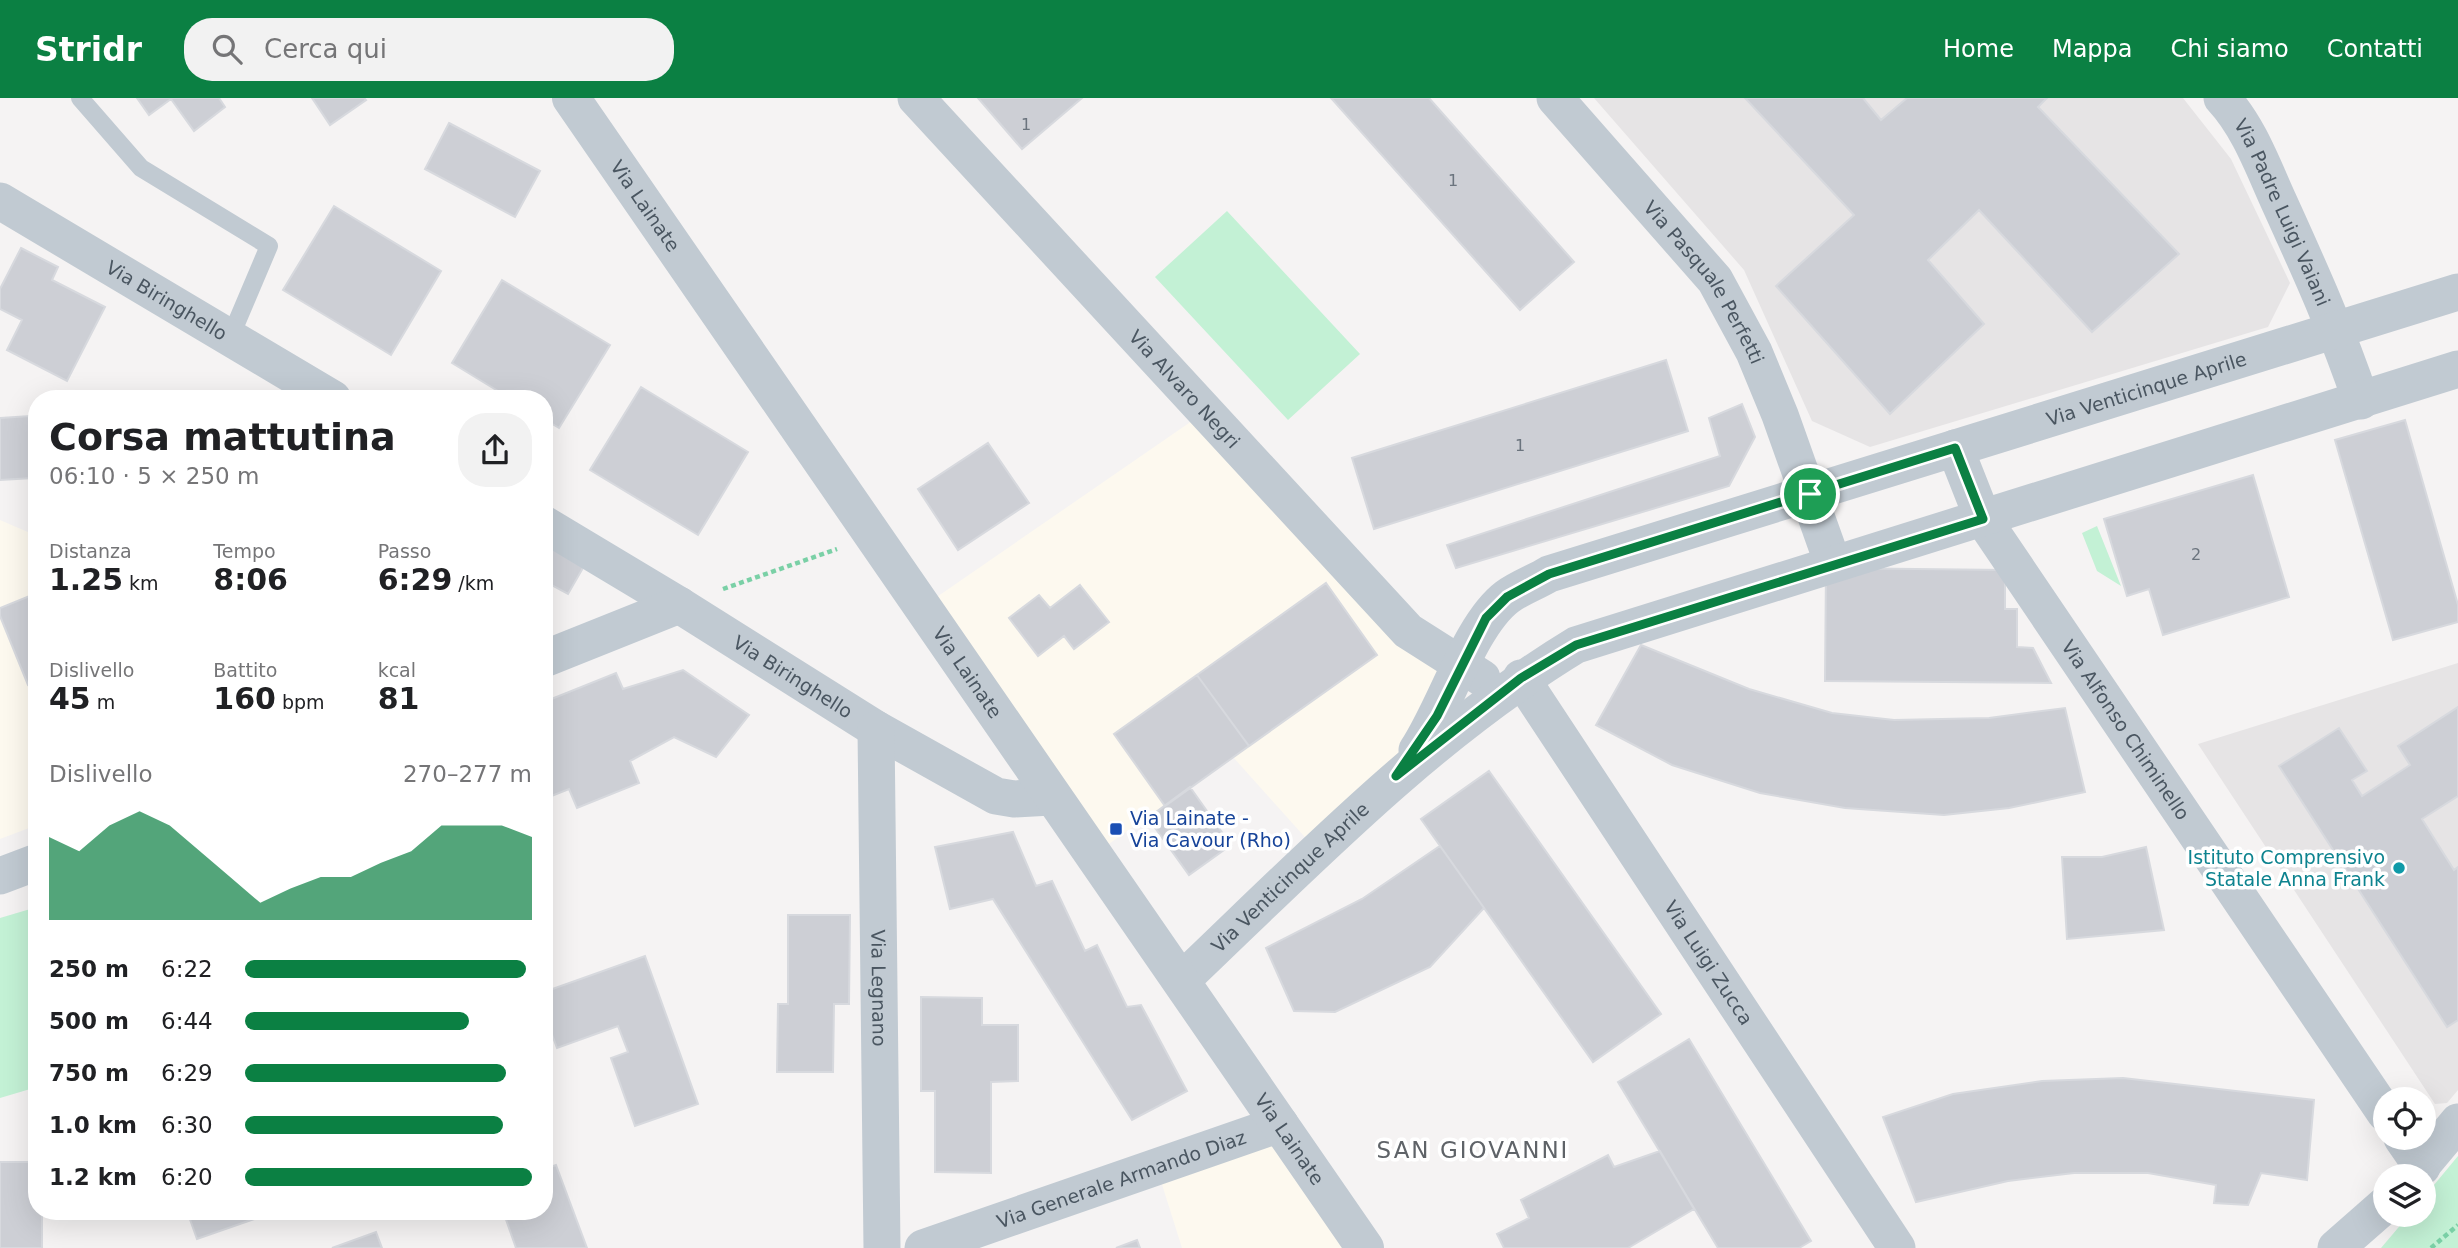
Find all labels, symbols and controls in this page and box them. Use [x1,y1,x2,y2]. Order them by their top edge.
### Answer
search box [184,18,674,81]
text: Stridr [35,30,142,69]
icon: search [208,30,246,68]
text: Cerca qui [264,34,387,64]
text: Home [1943,35,2014,63]
text: Mappa [2052,35,2133,63]
text: Chi siamo [2171,35,2289,63]
text: Contatti [2327,35,2423,63]
house number: 1 [1021,115,1031,134]
street label: Via Padre Luigi Vaiani [2230,115,2335,309]
street label: Via Lainate [606,156,685,256]
house number: 1 [1448,171,1458,190]
street label: Via Pasquale Perfetti [1639,196,1769,367]
street label: Via Biringhello [102,256,231,345]
street label: Via Alvaro Negri [1125,325,1245,453]
street label: Via Venticinque Aprile [2044,347,2249,430]
button: share [458,413,532,487]
text: Corsa mattutina [49,415,396,459]
house number: 1 [1515,436,1525,455]
text: 06:10 · 5 × 250 m [49,463,259,489]
pin [1780,464,1840,524]
icon: arrive [1791,475,1829,513]
text: Distanza [49,540,132,562]
text: Tempo [213,540,276,562]
text: Passo [378,540,431,562]
house number: 2 [2191,545,2201,564]
text: 1.25 [49,562,123,597]
text: 8:06 [213,562,288,597]
text: 6:29 [378,562,452,597]
text: km [123,572,159,594]
text: /km [452,572,494,594]
street label: Via Lainate [928,623,1007,722]
street label: Via Biringhello [729,631,857,722]
street label: Via Alfonso Chiminello [2057,636,2194,824]
text: Dislivello [49,659,134,681]
text: Battito [213,659,277,681]
text: kcal [378,659,416,681]
text: 45 [49,681,91,716]
text: 160 [213,681,276,716]
text: 81 [378,681,419,716]
text: m [91,691,115,713]
text: bpm [276,691,325,713]
text: Dislivello [49,761,152,787]
text: 270–277 m [403,761,532,787]
street label: Via Venticinque Aprile [1207,798,1373,957]
place label: Via Lainate - Via Cavour (Rho) [1130,807,1291,851]
marker: Via Lainate - Via Cavour (Rho) [1108,821,1124,837]
place label: Istituto Comprensivo Statale Anna Frank [2188,846,2385,890]
marker: Istituto Comprensivo Statale Anna Frank [2391,860,2407,876]
street label: Via Luigi Zucca [1660,896,1758,1029]
street label: Via Legnano [867,929,891,1047]
text: 250 m [49,956,129,982]
text: 6:22 [161,956,213,982]
text: 500 m [49,1008,129,1034]
text: 6:44 [161,1008,213,1034]
text: 750 m [49,1060,129,1086]
text: 6:29 [161,1060,213,1086]
map controls [2373,1087,2436,1227]
button: locate [2373,1087,2436,1150]
street label: Via Lainate [1251,1089,1329,1189]
text: 1.0 km [49,1112,137,1138]
text: 6:30 [161,1112,213,1138]
street label: Via Generale Armando Diaz [994,1126,1249,1233]
district label: SAN GIOVANNI [1377,1137,1569,1163]
text: 1.2 km [49,1164,137,1190]
text: 6:20 [161,1164,213,1190]
button: layers [2373,1164,2436,1227]

